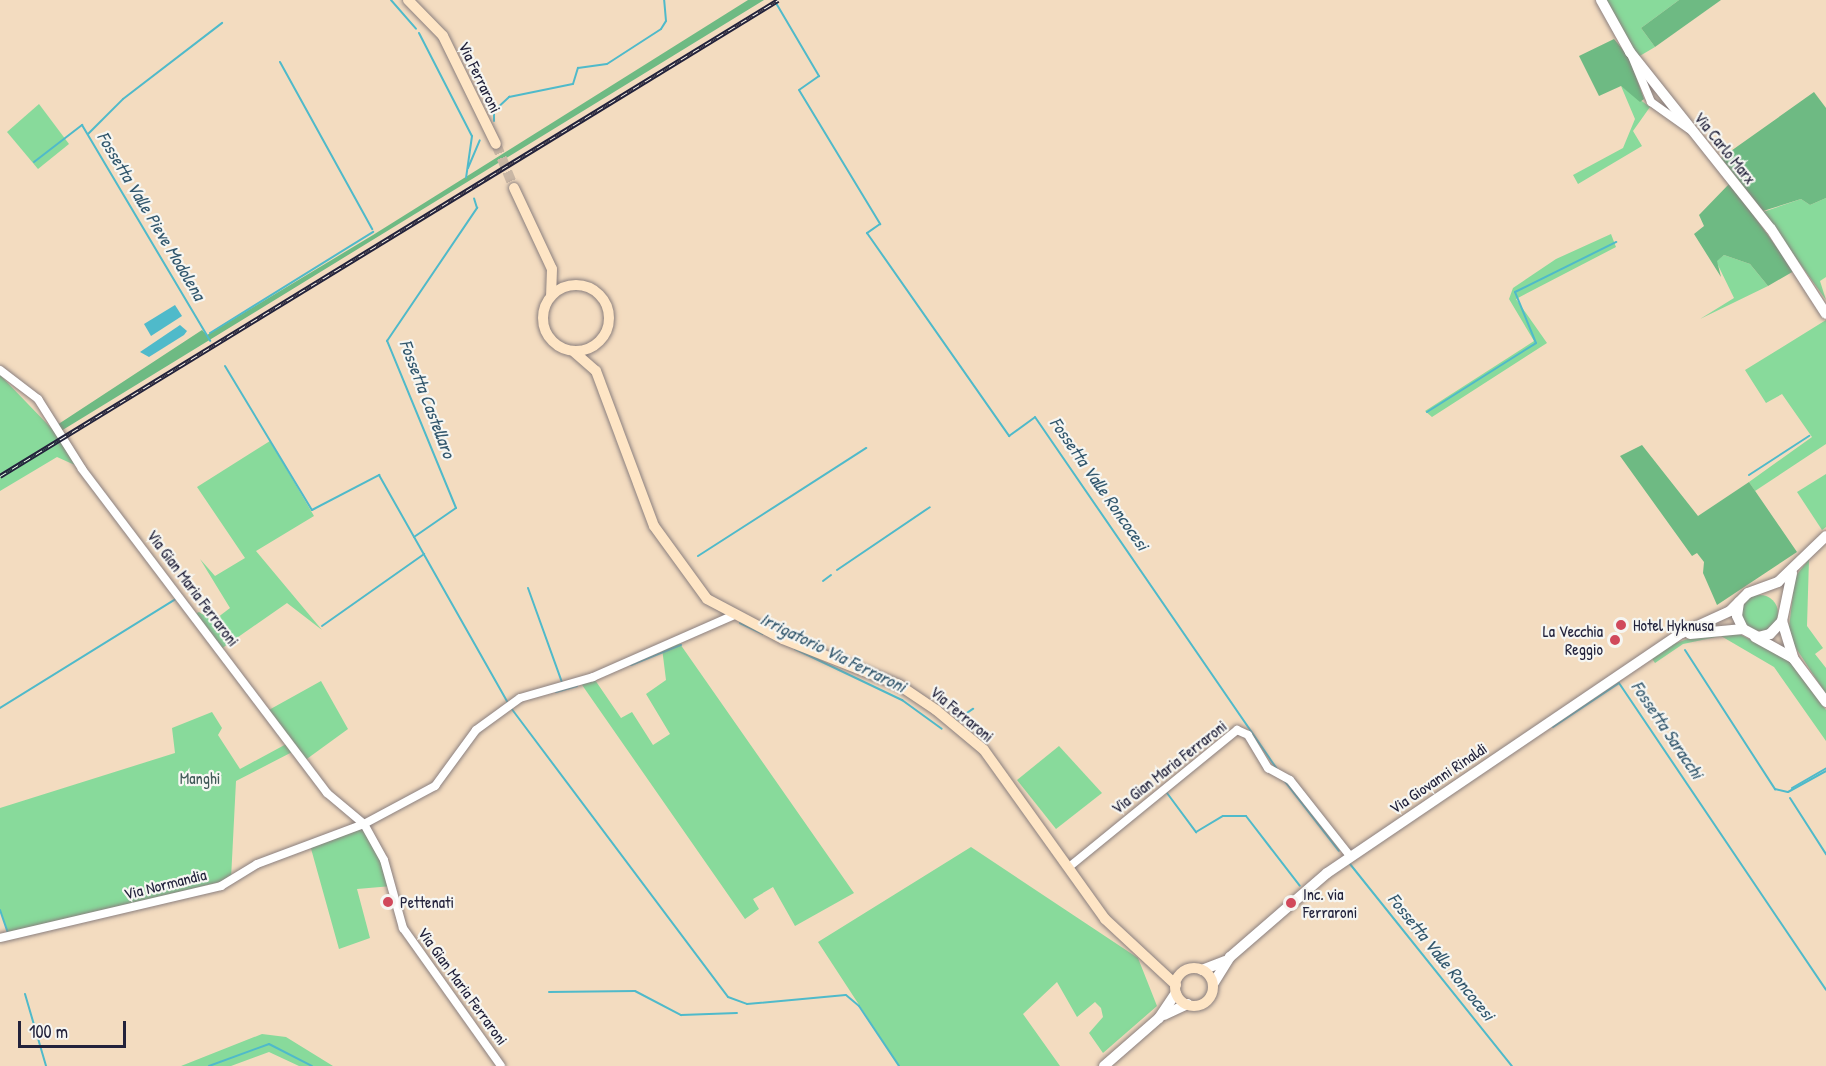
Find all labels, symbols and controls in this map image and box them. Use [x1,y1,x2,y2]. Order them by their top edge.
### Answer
street label: Via Ferraroni [455,38,505,116]
street label: Via Carlo Marx [1690,108,1760,188]
water label: Fossetta Valle Pieve Modolena [92,128,210,304]
water label: Fossetta Castellaro [395,337,459,461]
water label: Fossetta Valle Roncocesi [1045,413,1153,555]
street label: Via Gian Maria Ferraroni [143,526,243,650]
water label: Irrigatorio Via Ferraroni [757,608,909,698]
place label: Hotel Hyknusa [1633,615,1714,635]
marker: Hotel Hyknusa [1614,618,1628,632]
place label: La Vecchia Reggio [1543,621,1603,659]
marker: La Vecchia Reggio [1608,633,1622,647]
water label: Fossetta Saracchi [1626,677,1708,783]
street label: Via Ferraroni [926,682,998,746]
street label: Via Gian Maria Ferraroni [1108,716,1230,818]
street label: Via Giovanni Rinaldi [1386,738,1490,818]
park label: Manghi [180,768,220,788]
street label: Via Normandia [122,865,208,903]
place label: Inc. via Ferraroni [1303,884,1357,922]
water label: Fossetta Valle Roncocesi [1383,889,1499,1025]
place label: Pettenati [400,892,454,912]
marker: Pettenati [381,895,395,909]
marker: Inc. via Ferraroni [1284,896,1298,910]
street label: Via Gian Maria Ferraroni [414,923,512,1049]
scale bar [21,1009,129,1047]
text: 100 m [29,1019,68,1044]

